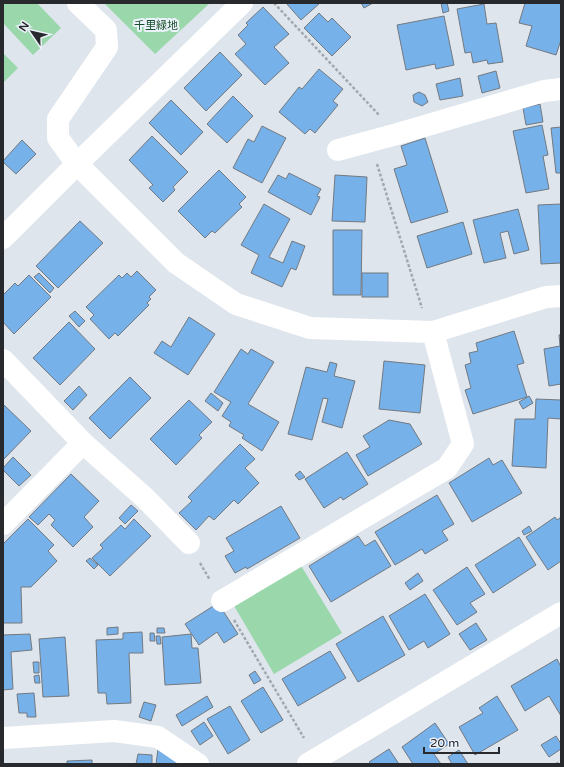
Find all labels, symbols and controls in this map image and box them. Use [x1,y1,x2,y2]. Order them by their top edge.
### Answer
north arrow [12,12,52,52]
text: N [16,19,32,34]
park label: 千里緑地 [134,19,178,32]
scale bar [424,729,499,755]
text: 20 m [430,736,459,750]

